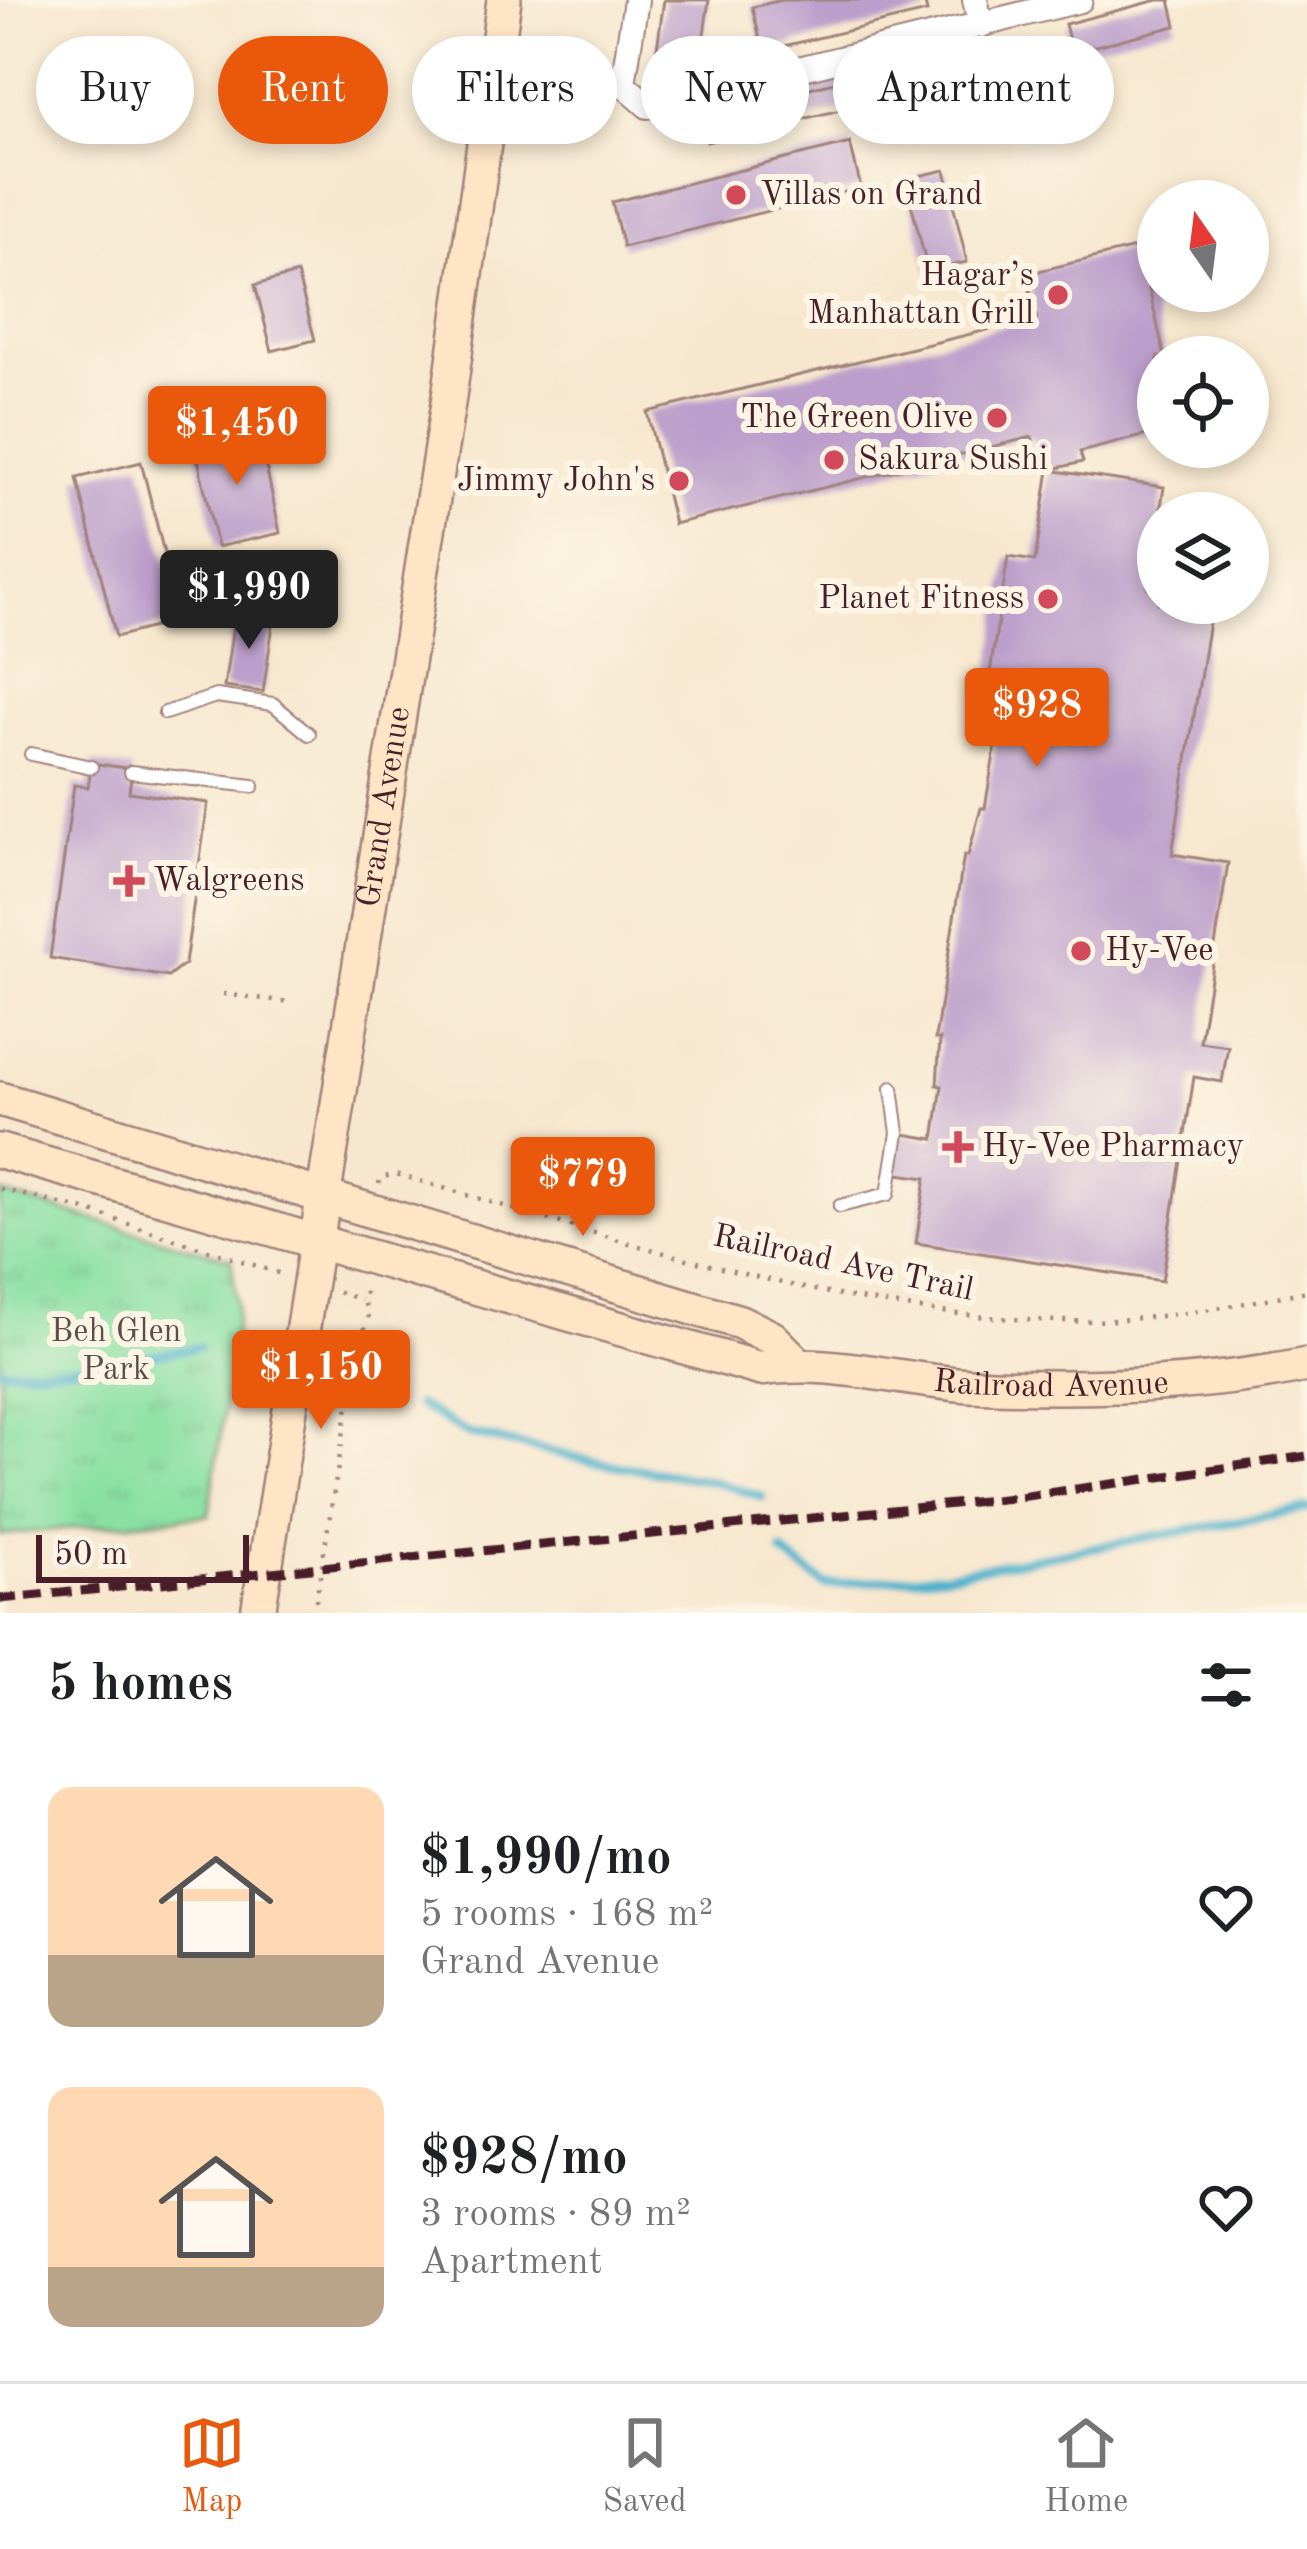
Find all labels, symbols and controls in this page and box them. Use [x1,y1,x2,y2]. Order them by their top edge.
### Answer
chip: Buy [36,36,194,144]
chip: Rent [218,36,388,144]
chip: Filters [412,36,617,144]
chip: New [641,36,809,144]
chip: Apartment [833,36,1114,144]
place label: Villas on Grand [760,179,983,212]
north arrow [1137,180,1269,312]
map controls [1137,180,1269,624]
marker: Villas on Grand [723,182,749,208]
place label: Hagar’s Manhattan Grill [807,260,1034,331]
marker: Hagar’s Manhattan Grill [1045,282,1071,308]
button: locate [1137,336,1269,468]
pin: $1,450 [139,386,335,488]
place label: The Green Olive [740,402,973,435]
text: $1,450 [175,405,299,444]
marker: The Green Olive [984,405,1010,431]
place label: Sakura Sushi [858,444,1048,477]
marker: Sakura Sushi [821,447,847,473]
place label: Jimmy John's [457,465,655,498]
marker: Jimmy John's [666,468,692,494]
button: layers [1137,492,1269,624]
pin: $1,990 [151,550,347,652]
text: $1,990 [187,569,311,608]
place label: Planet Fitness [818,583,1024,616]
marker: Planet Fitness [1035,586,1061,612]
pin: $928 [966,668,1108,770]
text: $928 [992,687,1082,726]
street label: Grand Avenue [353,704,417,910]
place label: Walgreens [153,865,305,898]
marker: Walgreens [116,868,142,894]
place label: Hy-Vee [1105,935,1213,968]
marker: Hy-Vee [1068,938,1094,964]
place label: Hy-Vee Pharmacy [982,1131,1244,1164]
marker: Hy-Vee Pharmacy [945,1134,971,1160]
pin: $779 [512,1137,654,1239]
text: $779 [538,1156,628,1195]
street label: Railroad Ave Trail [710,1220,976,1308]
park label: Beh Glen Park [51,1316,181,1387]
pin: $1,150 [223,1330,419,1432]
text: $1,150 [259,1349,383,1388]
street label: Railroad Avenue [932,1365,1170,1404]
scale bar [36,1529,249,1582]
text: 50 m [54,1539,128,1572]
icon: filters [1193,1652,1259,1718]
text: 5 homes [48,1660,233,1711]
text: $1,990/mo [420,1834,672,1885]
icon: home [144,1835,288,1979]
icon: heart [1193,1874,1259,1940]
text: 5 rooms · 168 m² [420,1895,713,1934]
text: Grand Avenue [420,1943,660,1982]
text: $928/mo [420,2134,628,2185]
icon: home [144,2135,288,2279]
icon: heart [1193,2174,1259,2240]
text: 3 rooms · 89 m² [420,2195,691,2234]
text: Apartment [420,2243,603,2282]
tab: Map [179,2410,245,2523]
tab: Saved [603,2410,687,2523]
tab: Home [1044,2410,1128,2523]

